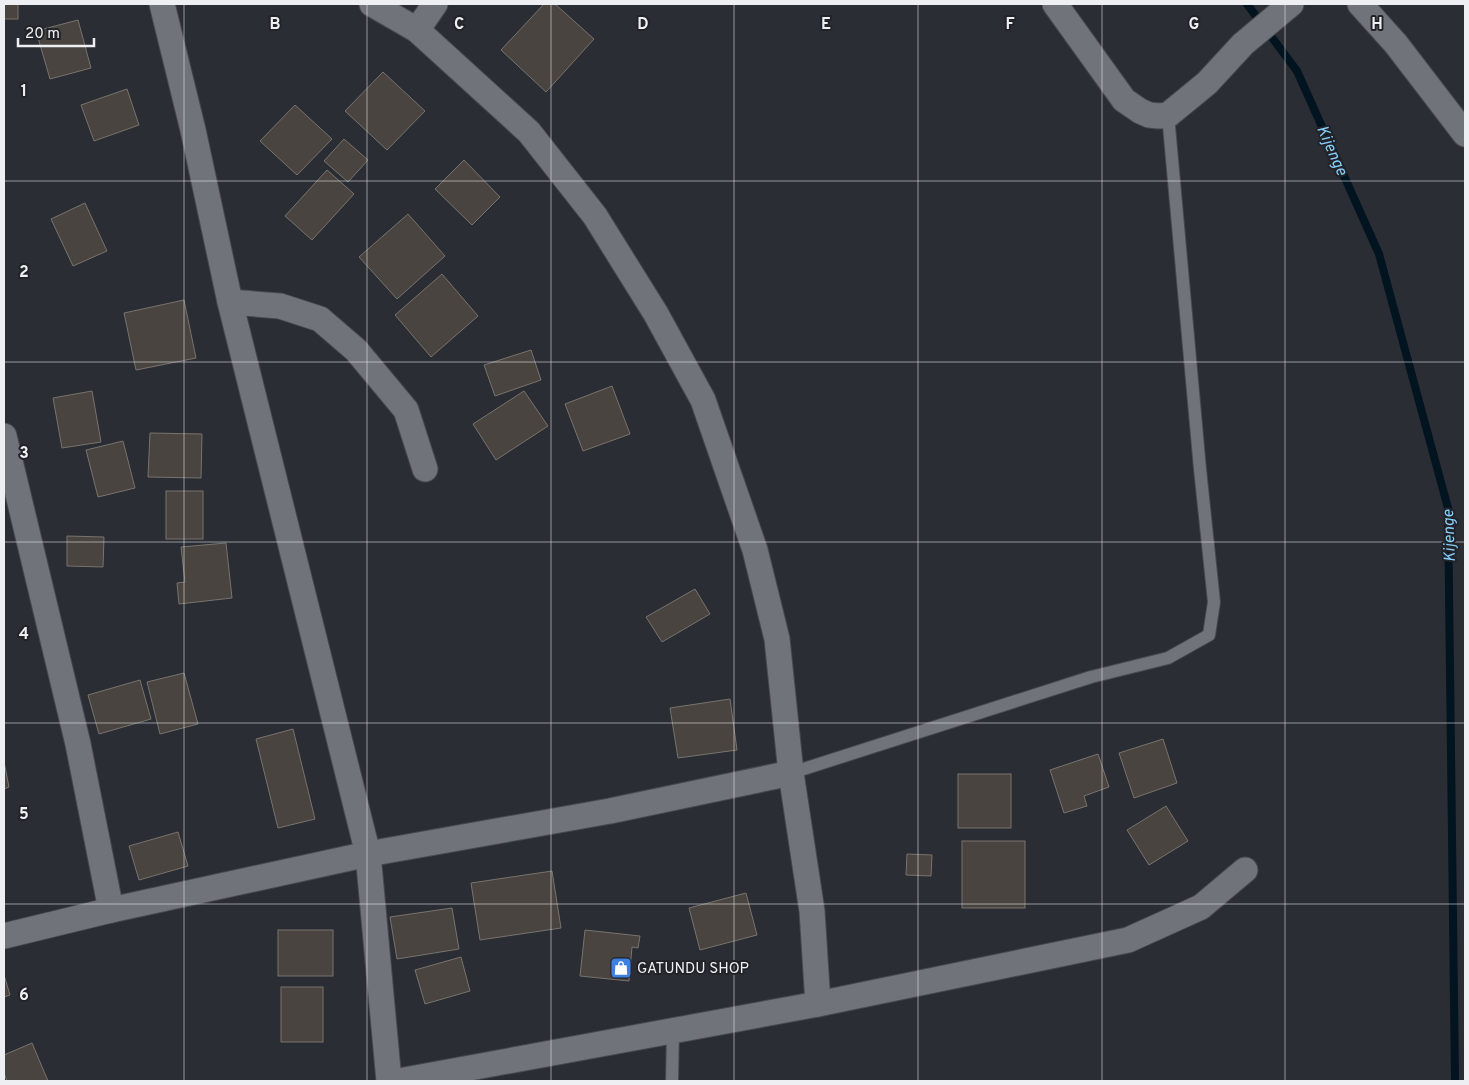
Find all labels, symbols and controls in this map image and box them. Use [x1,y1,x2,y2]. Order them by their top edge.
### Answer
scale bar [18,15,94,47]
text: B [269,15,281,35]
text: C [454,15,464,35]
text: D [637,15,649,35]
text: E [821,15,831,35]
text: F [1005,15,1015,35]
text: G [1189,15,1199,35]
text: H [1371,15,1383,35]
text: 20 m [25,25,60,44]
text: 1 [21,82,27,102]
water label: Kijenge [1311,123,1351,180]
text: 2 [19,263,29,283]
text: 3 [19,444,29,464]
water label: Kijenge [1439,509,1461,563]
text: 4 [19,625,29,645]
text: 5 [19,805,29,825]
shop icon: GATUNDU SHOP [609,956,633,980]
place label: GATUNDU SHOP [637,960,749,979]
text: 6 [19,986,29,1006]

